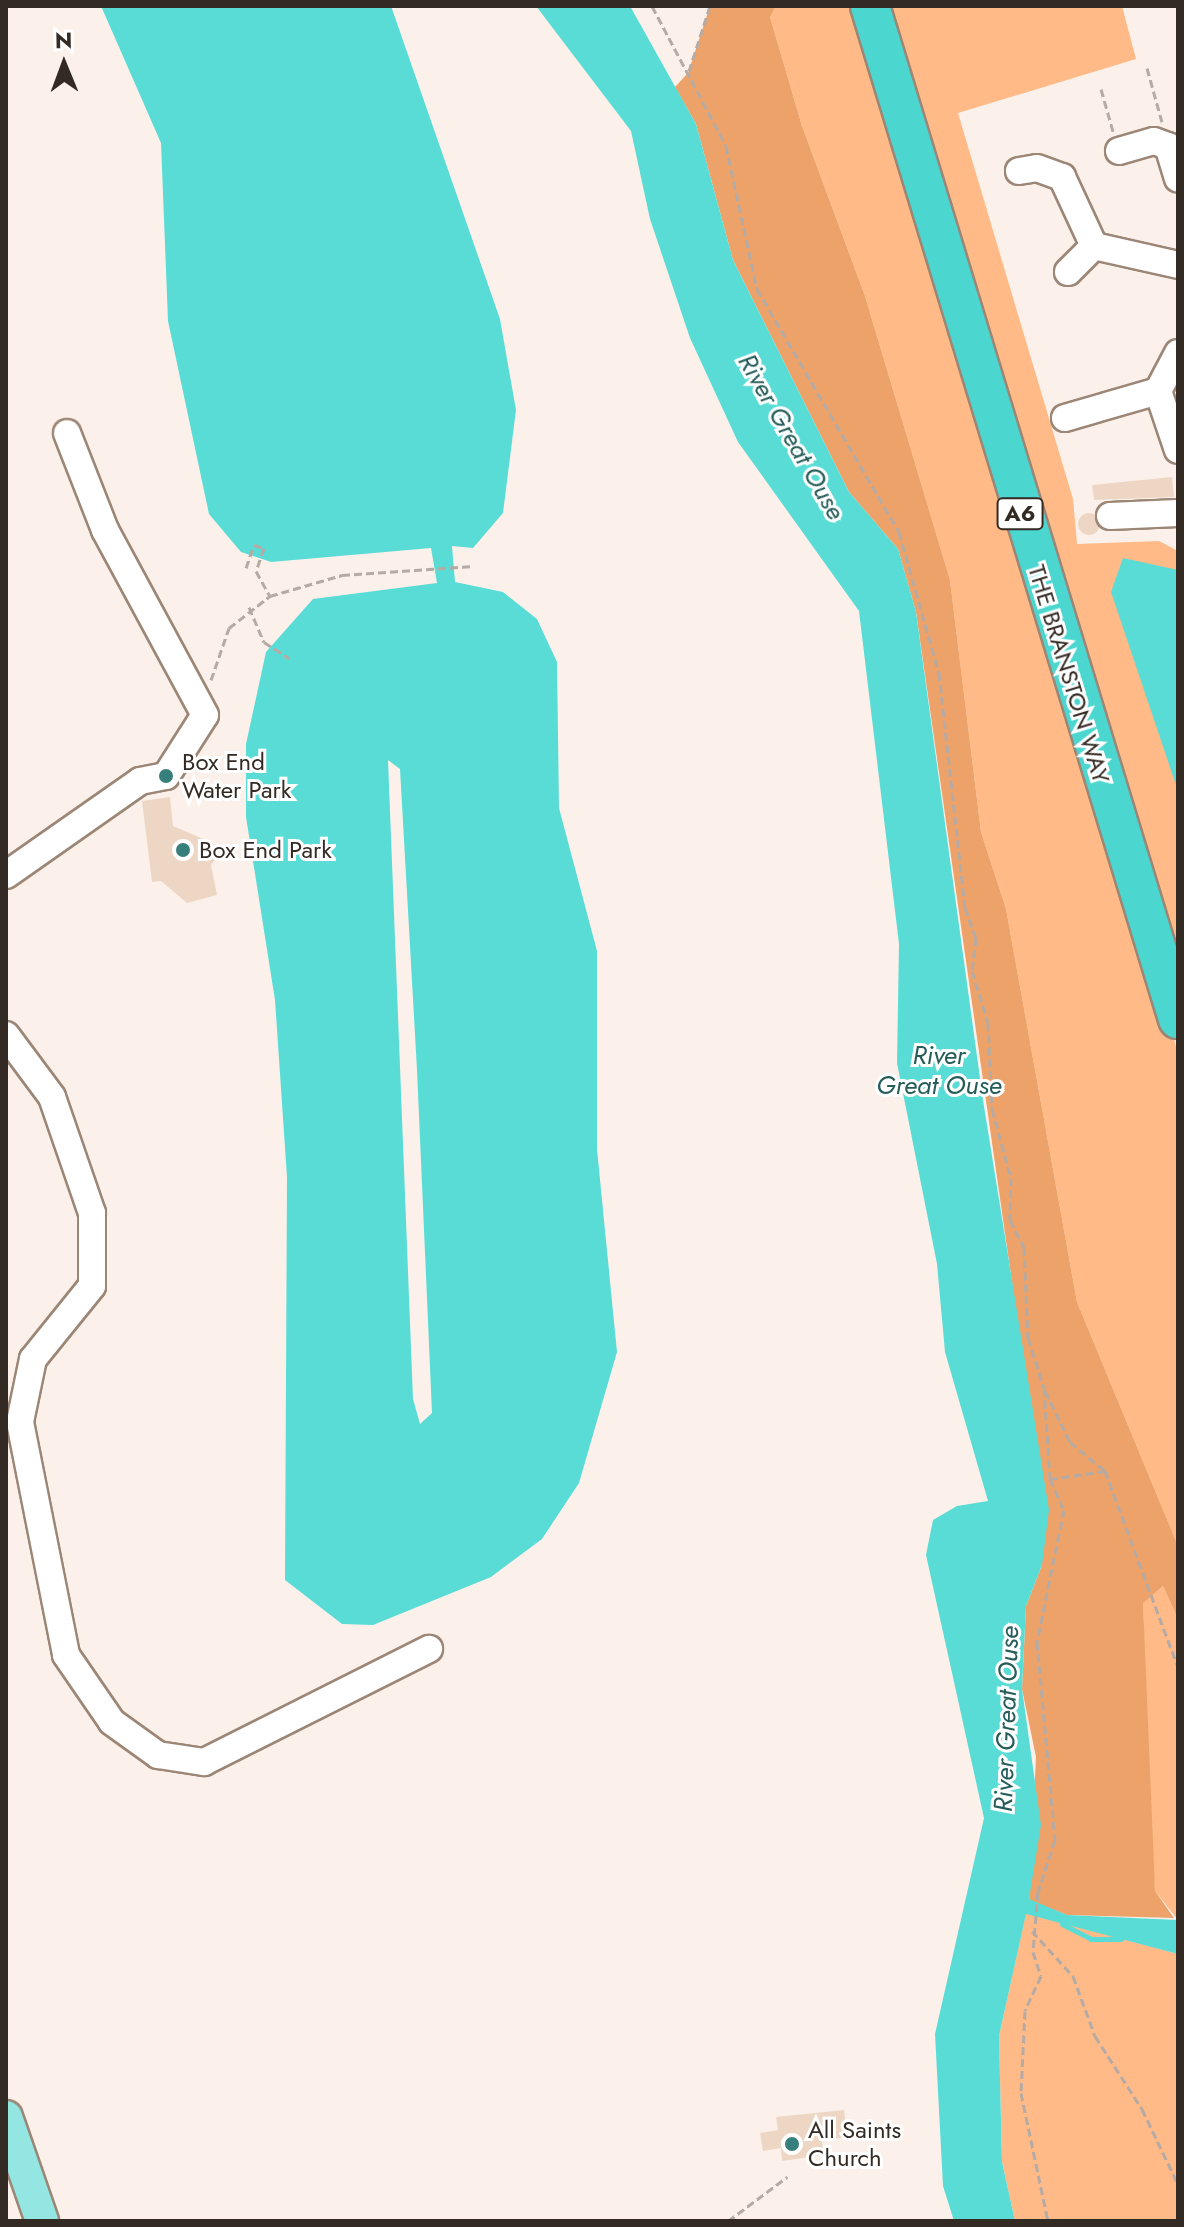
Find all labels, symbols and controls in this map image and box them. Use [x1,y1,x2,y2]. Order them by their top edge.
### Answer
north arrow [24,24,104,104]
text: N [55,24,73,56]
water label: River Great Ouse [731,349,851,525]
road number: A6 [996,496,1044,532]
street label: THE BRANSTON WAY [1022,561,1116,787]
place label: Box End Water Park [182,748,291,804]
marker: Box End Water Park [157,767,175,785]
place label: Box End Park [199,836,332,864]
marker: Box End Park [174,841,192,859]
water label: River Great Ouse [876,1040,1002,1102]
water label: River Great Ouse [988,1625,1026,1813]
place label: All Saints Church [808,2116,901,2172]
marker: All Saints Church [783,2135,801,2153]

